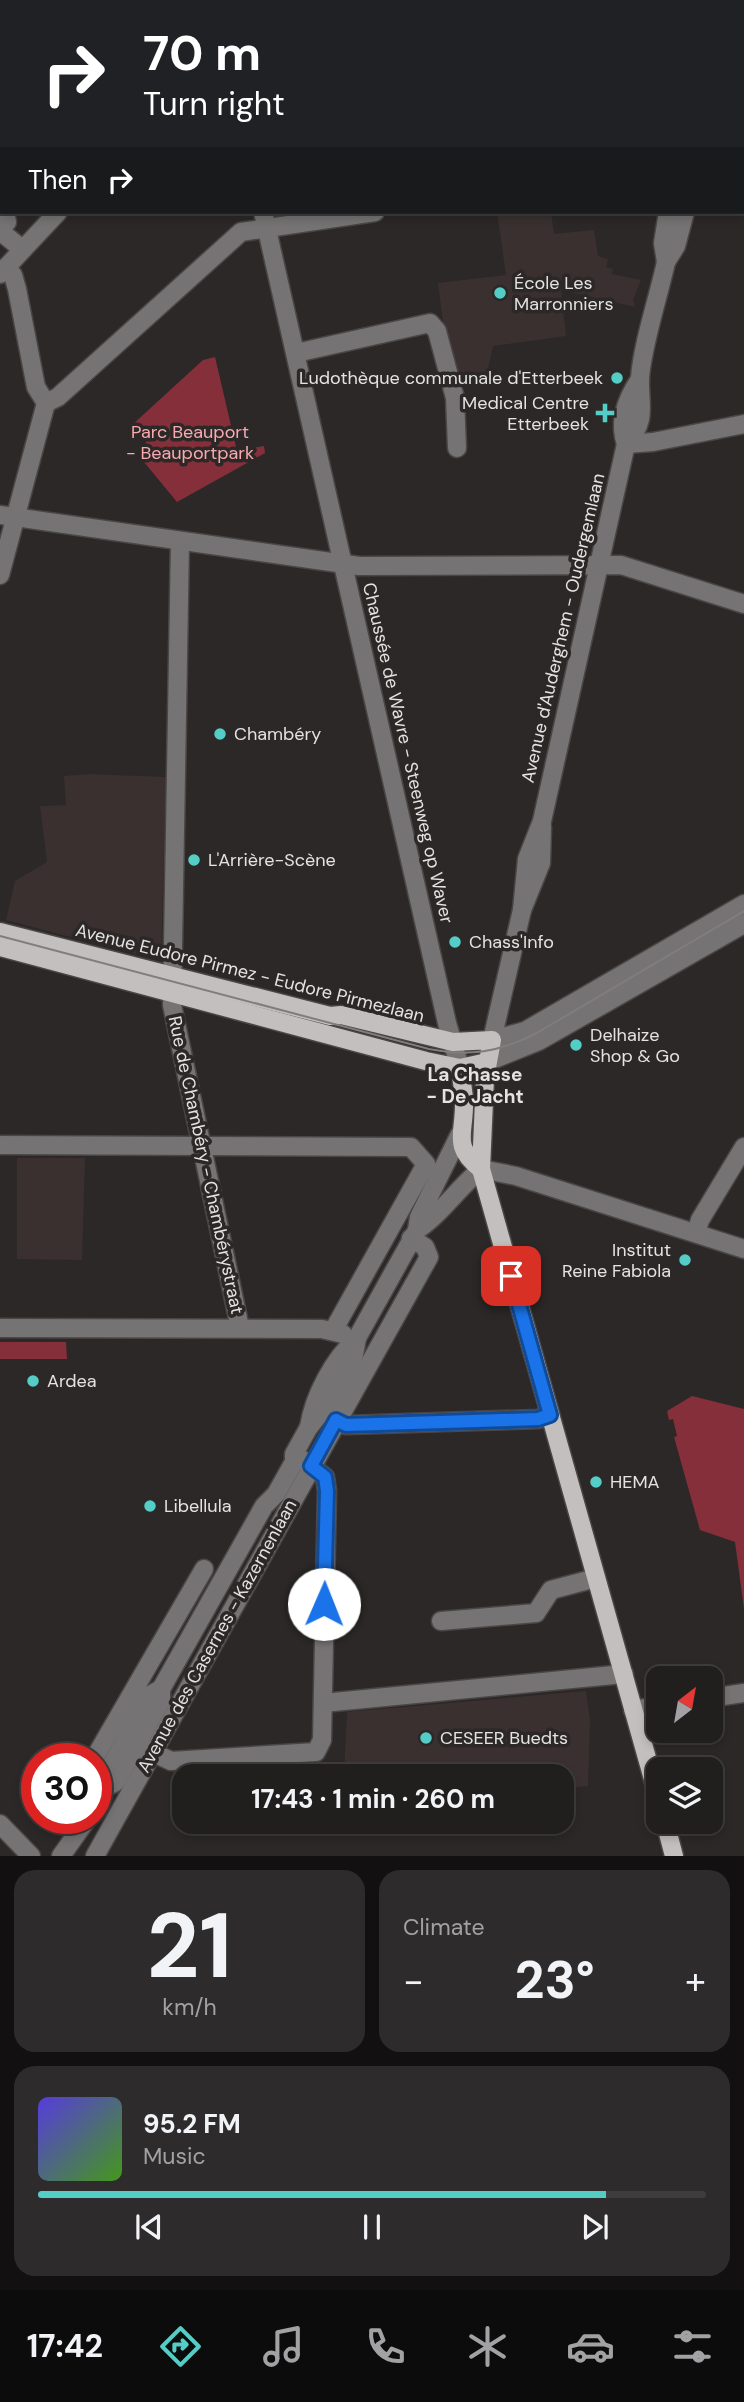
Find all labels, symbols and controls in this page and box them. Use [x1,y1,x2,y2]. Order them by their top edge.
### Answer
text: 70 m [143,21,261,85]
icon: right [28,28,119,119]
text: Turn right [143,83,285,125]
icon: right [101,161,139,199]
text: Then [28,163,87,197]
place label: École Les Marronniers [514,271,614,316]
marker: École Les Marronniers [492,285,508,301]
place label: Ludothèque communale d'Etterbeek [299,366,603,390]
marker: Ludothèque communale d'Etterbeek [609,370,625,386]
place label: Medical Centre Etterbeek [462,391,589,436]
marker: Medical Centre Etterbeek [595,403,615,423]
park label: Parc Beauport - Beauportpark [126,420,254,465]
street label: Avenue d'Auderghem - Oudergemlaan [516,471,610,785]
street label: Chaussée de Wavre - Steenweg op Waver [357,580,459,926]
place label: Chambéry [234,722,321,746]
marker: Chambéry [212,726,228,742]
place label: L'Arrière-Scène [208,848,336,872]
marker: L'Arrière-Scène [186,852,202,868]
street label: Avenue Eudore Pirmez - Eudore Pirmezlaan [73,918,427,1028]
place label: Chass'Info [469,930,554,954]
marker: Chass'Info [447,934,463,950]
street label: Rue de Chambéry - Chambérystraat [163,1014,249,1316]
place label: Delhaize Shop & Go [590,1023,680,1068]
marker: Delhaize Shop & Go [568,1037,584,1053]
district label: La Chasse - De Jacht [426,1062,524,1109]
place label: Institut Reine Fabiola [562,1238,671,1283]
pin [481,1246,541,1306]
marker: Institut Reine Fabiola [677,1252,693,1268]
icon: arrive [492,1257,530,1295]
place label: Ardea [47,1369,97,1393]
marker: Ardea [25,1373,41,1389]
place label: HEMA [610,1470,660,1494]
marker: HEMA [588,1474,604,1490]
place label: Libellula [164,1494,231,1518]
street label: Avenue des Casernes - Kazernenlaan [132,1495,302,1777]
marker: Libellula [142,1498,158,1514]
position arrow [287,1567,361,1641]
north arrow [646,1666,723,1743]
map controls [646,1666,723,1834]
place label: CESEER Buedts [440,1726,568,1750]
marker: CESEER Buedts [418,1730,434,1746]
speed limit sign: 30 [21,1743,112,1834]
button: layers [646,1757,723,1834]
text: 17:43 · 1 min · 260 m [251,1782,495,1816]
text: 21 [147,1887,232,2005]
text: Climate [403,1912,485,1942]
text: 23° [514,1946,595,2014]
text: − [403,1956,424,2006]
text: + [685,1956,706,2006]
text: km/h [162,1992,217,2022]
text: 95.2 FM [143,2107,241,2141]
text: Music [143,2141,206,2171]
icon: previous [130,2208,168,2246]
icon: pause [353,2208,391,2246]
icon: next [576,2208,614,2246]
icon: directions [156,2322,205,2371]
icon: music [259,2322,308,2371]
icon: phone [361,2322,410,2371]
icon: climate [463,2322,512,2371]
icon: car [566,2322,615,2371]
icon: filters [668,2322,717,2371]
text: 17:42 [27,2325,103,2367]

